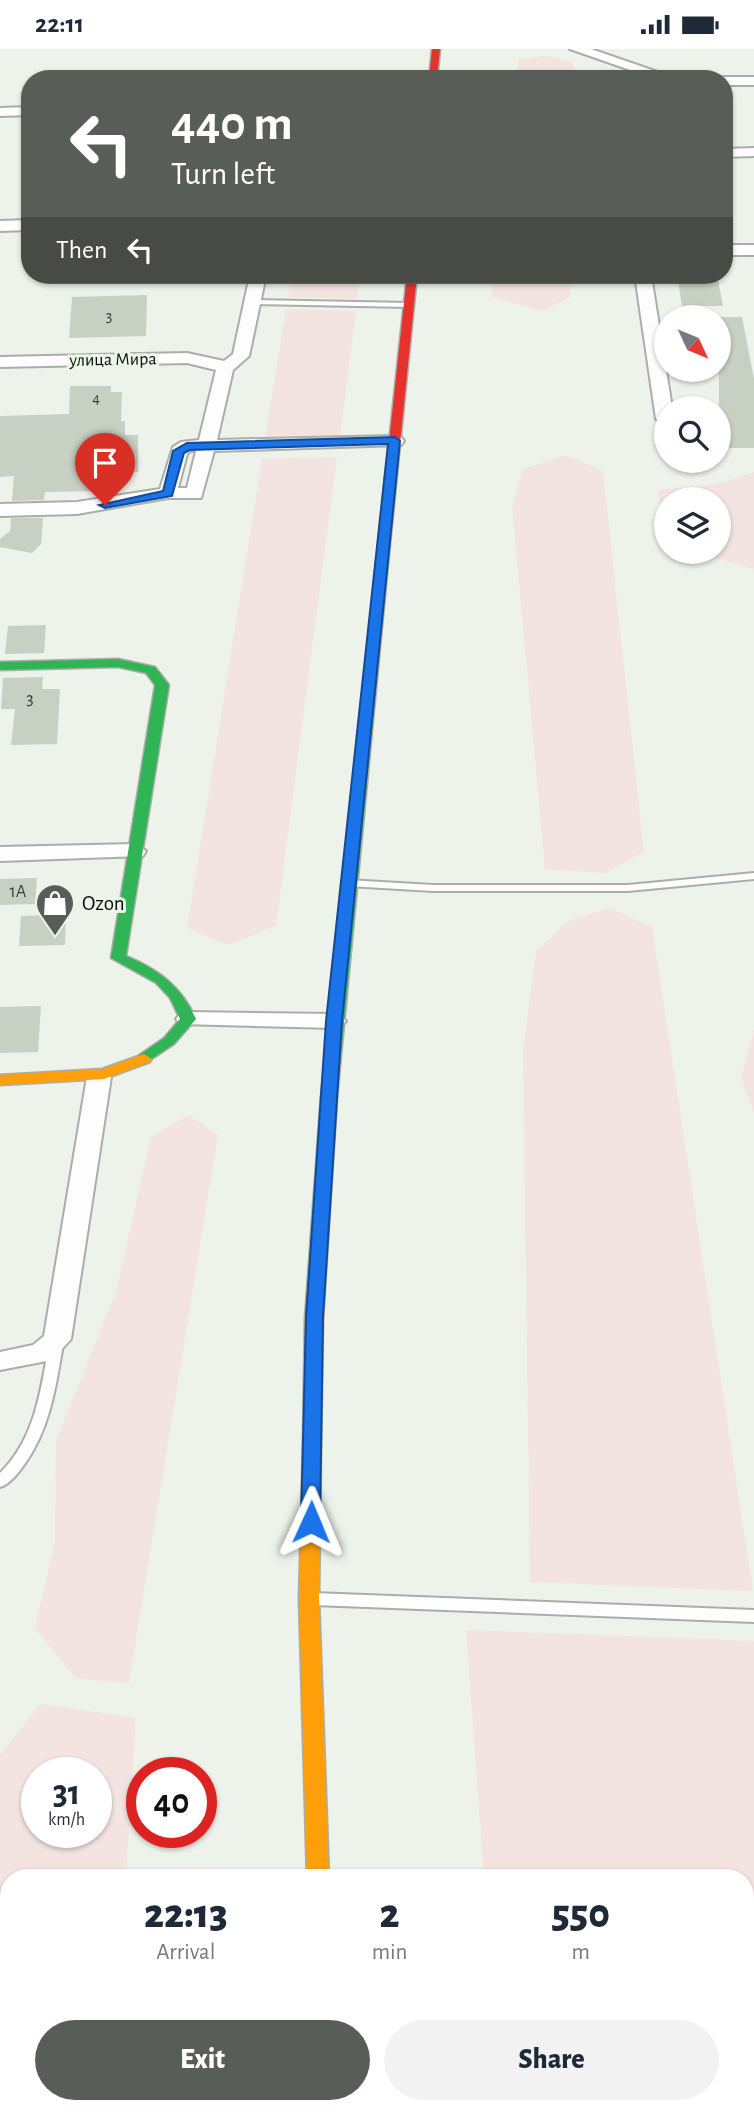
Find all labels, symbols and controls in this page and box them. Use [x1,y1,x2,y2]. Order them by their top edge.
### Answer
text: 22:11 [35,11,84,37]
icon: left [56,98,147,189]
text: 440 m [171,100,293,149]
text: Turn left [171,158,275,190]
icon: left [121,231,159,269]
text: Then [56,237,107,263]
north arrow [654,305,732,381]
map controls [654,305,731,564]
house number: 3 [106,308,112,324]
street label: улица Мира [68,350,157,370]
house number: 4 [92,390,100,406]
button: search [654,396,731,473]
pin [75,433,135,505]
icon: arrive [86,444,124,482]
button: layers [654,487,731,564]
house number: 3 [26,690,34,708]
shop icon: Ozon [34,882,76,937]
house number: 1А [10,883,27,901]
place label: Ozon [82,893,125,914]
position arrow [274,1485,348,1559]
speed limit sign: 40 [126,1757,217,1848]
text: 31 [53,1776,80,1811]
text: km/h [48,1811,85,1829]
text: 22:13 [144,1893,228,1935]
text: 2 [380,1893,400,1935]
text: 550 [551,1893,610,1935]
text: Arrival [156,1941,215,1964]
text: min [372,1941,408,1964]
text: m [572,1941,590,1964]
button: Exit [35,2020,370,2100]
button: Share [384,2020,719,2100]

